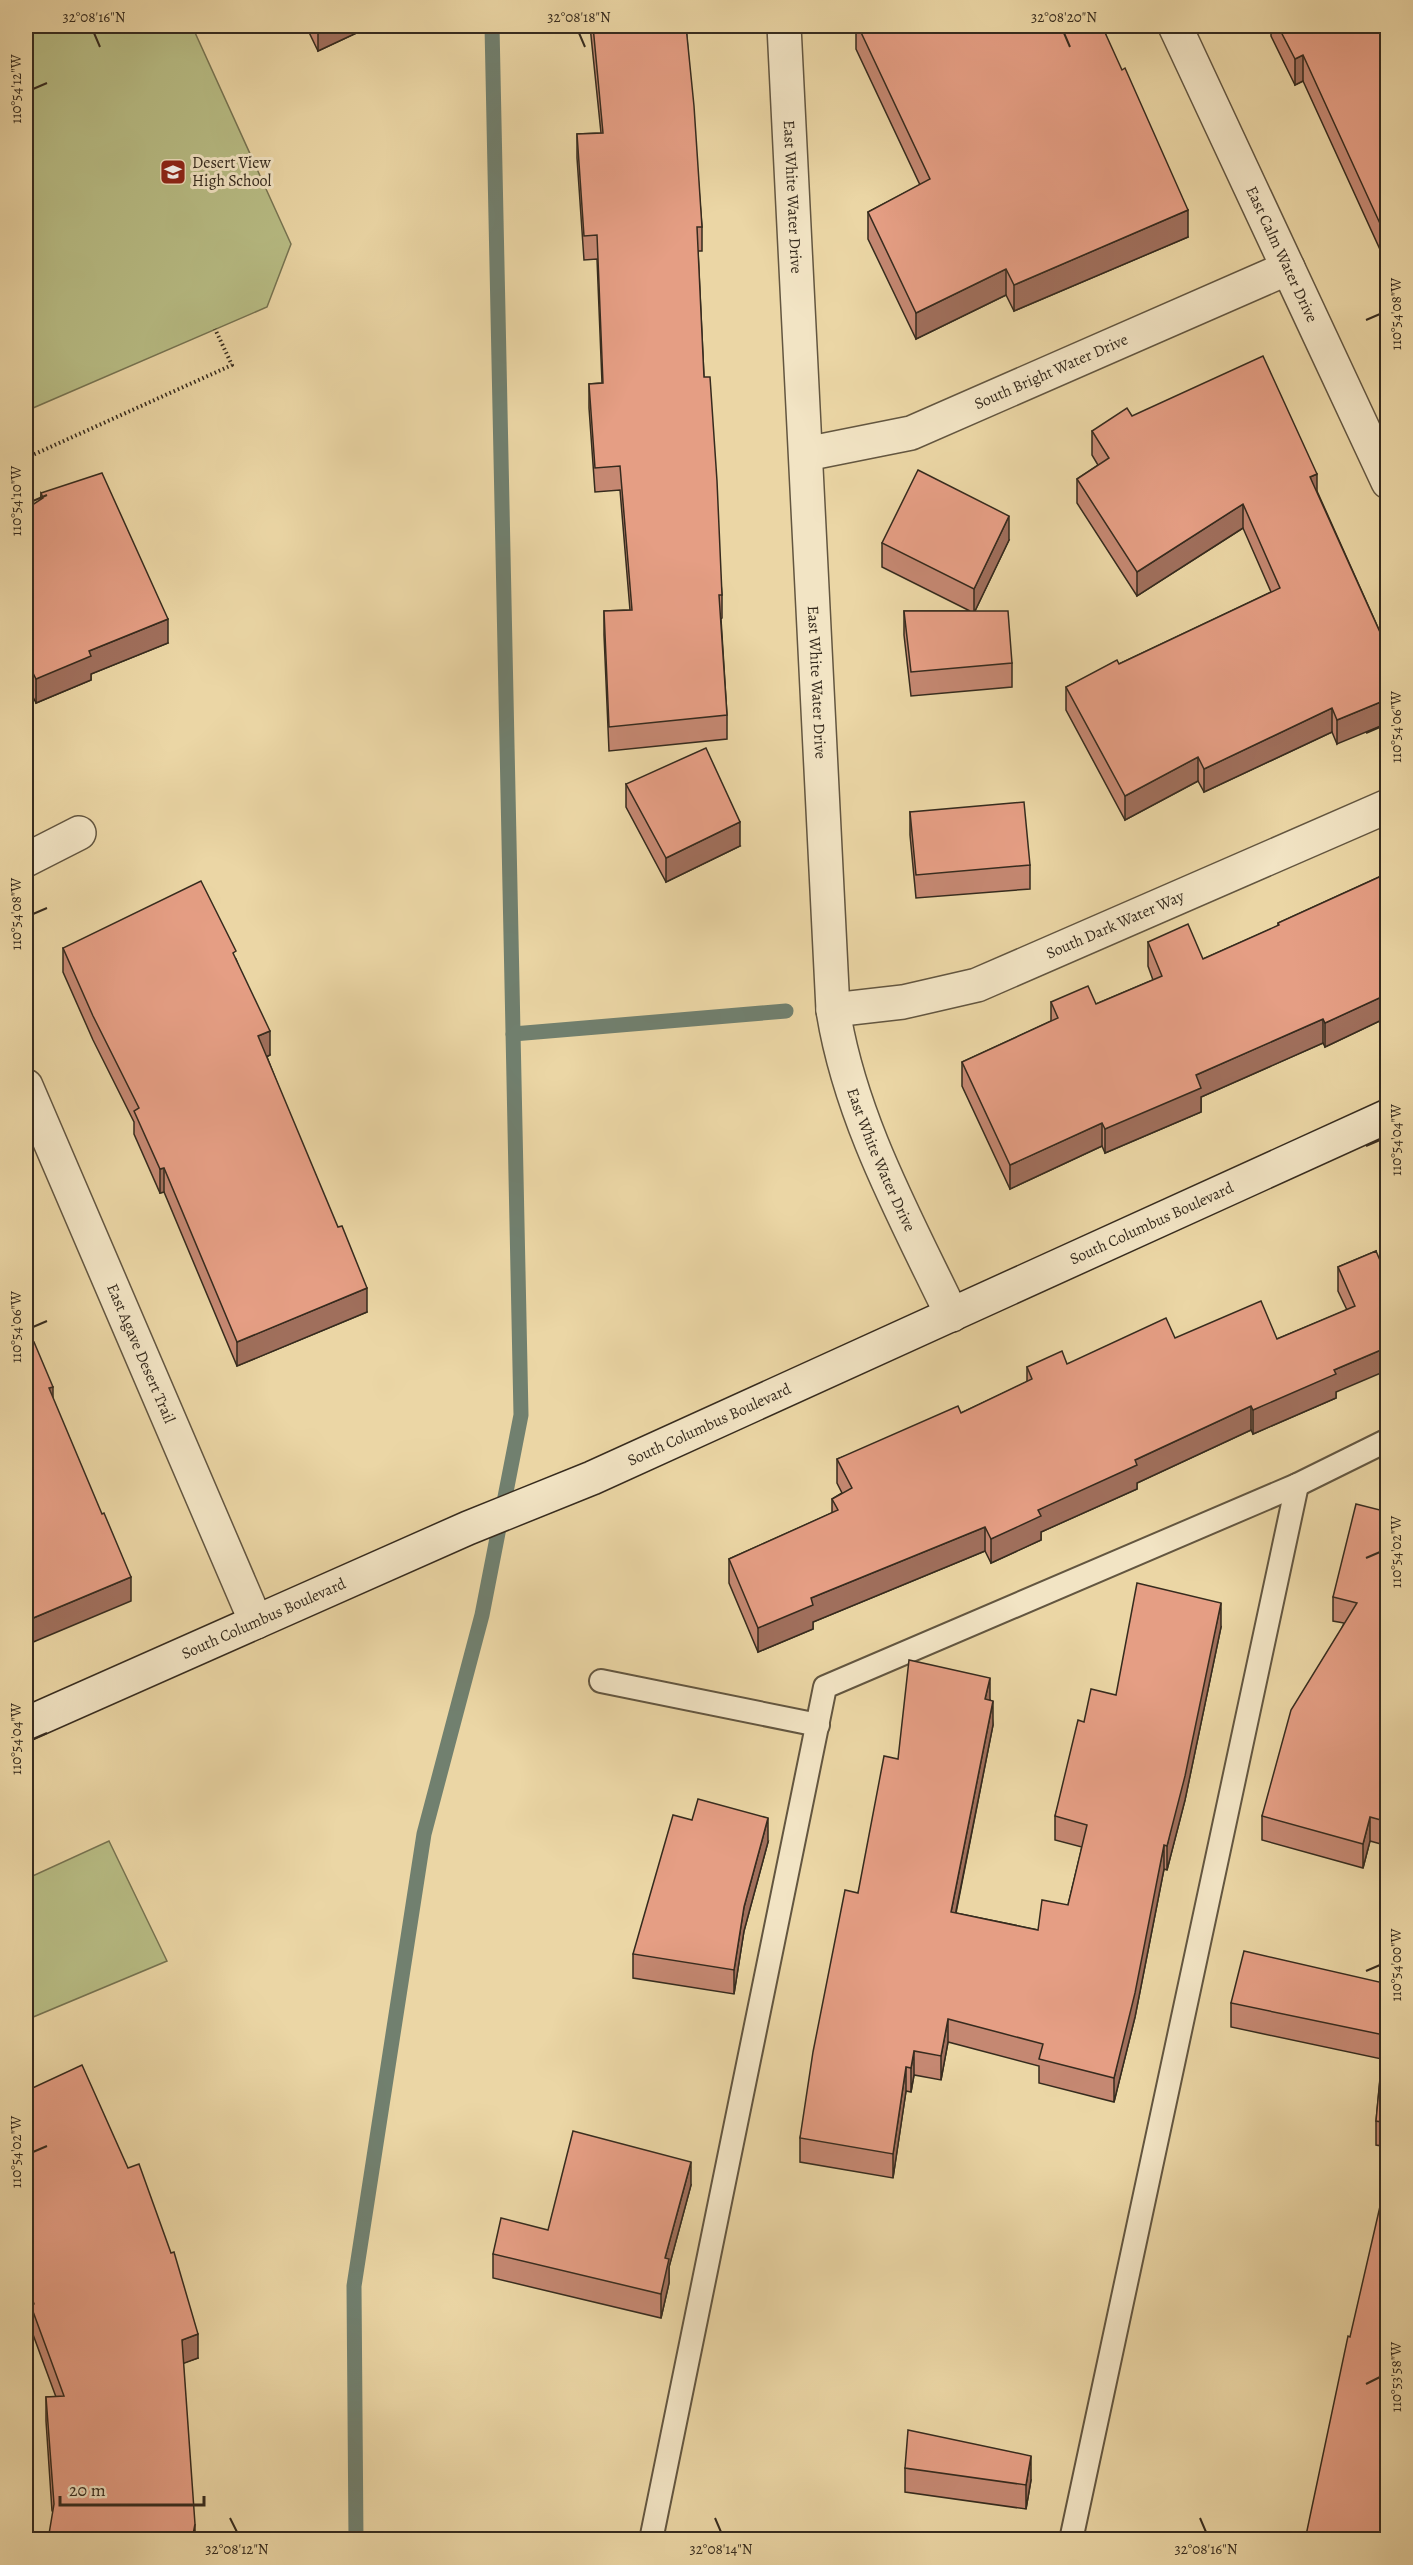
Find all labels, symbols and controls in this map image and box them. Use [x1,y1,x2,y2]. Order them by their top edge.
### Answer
text: 32°08'16"N [62,7,126,27]
text: 32°08'18"N [547,7,611,27]
text: 32°08'20"N [1031,7,1097,27]
text: 110°54'12"W [6,54,26,124]
street label: East White Water Drive [778,119,807,274]
place label: Desert View High School [192,152,272,192]
school or university icon: Desert View High School [158,157,188,187]
street label: East Calm Water Drive [1240,183,1323,326]
text: 110°54'08"W [1386,278,1406,350]
street label: South Bright Water Drive [971,328,1131,415]
text: 110°54'10"W [6,466,26,536]
street label: East White Water Drive [802,605,831,760]
text: 110°54'06"W [1386,691,1406,763]
text: 110°54'08"W [6,878,26,950]
street label: South Dark Water Way [1043,885,1188,965]
street label: East White Water Drive [841,1085,921,1235]
text: 110°54'04"W [1386,1104,1406,1176]
street label: South Columbus Boulevard [1066,1177,1237,1270]
street label: East Agave Desert Trail [101,1280,180,1427]
text: 110°54'06"W [6,1291,26,1363]
street label: South Columbus Boulevard [624,1378,795,1471]
text: 110°54'02"W [1386,1516,1406,1588]
street label: South Columbus Boulevard [178,1572,350,1665]
text: 110°54'04"W [6,1703,26,1775]
text: 110°54'00"W [1386,1928,1406,2002]
text: 110°54'02"W [6,2116,26,2188]
text: 110°53'58"W [1386,2342,1406,2412]
scale bar [60,2469,204,2507]
text: 20 m [69,2478,106,2502]
text: 32°08'12"N [205,2539,269,2559]
text: 32°08'14"N [690,2539,753,2559]
text: 32°08'16"N [1174,2539,1238,2559]

